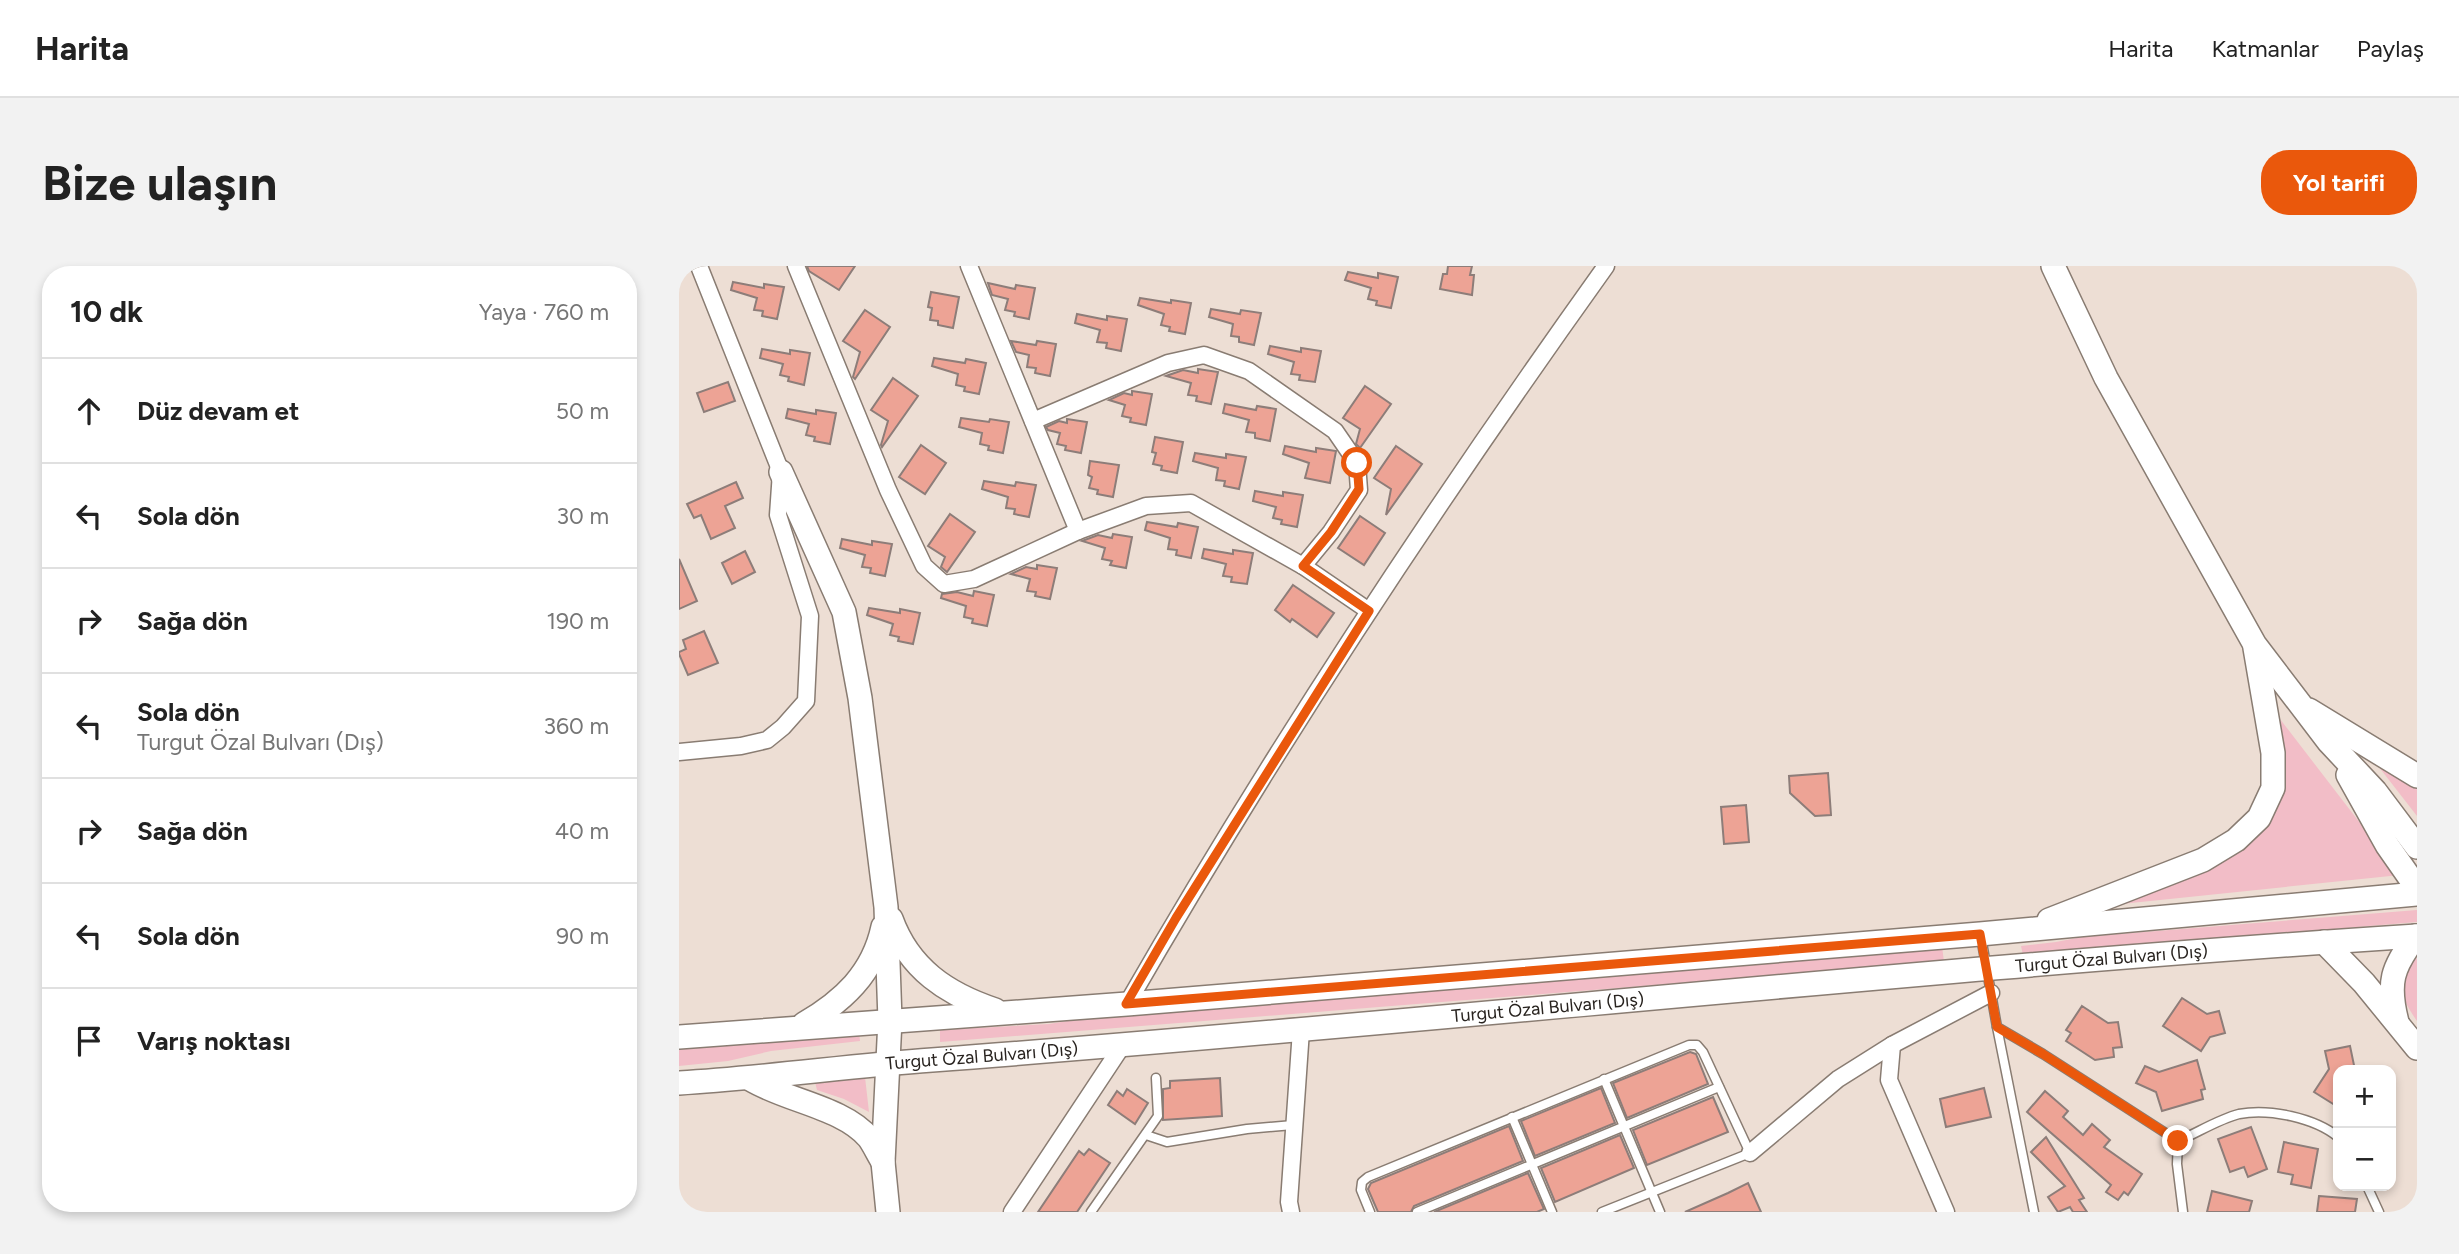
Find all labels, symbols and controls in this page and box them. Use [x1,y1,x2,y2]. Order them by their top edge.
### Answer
text: Harita [35,29,129,68]
text: Harita [2108,34,2173,63]
text: Katmanlar [2211,34,2319,63]
text: Paylaş [2357,34,2424,63]
button: Yol tarifi [2261,150,2417,215]
text: Bize ulaşın [42,153,277,212]
text: 10 dk [70,293,143,330]
text: Yaya · 760 m [479,298,609,326]
icon: ahead [70,392,108,430]
text: Düz devam et [137,395,299,427]
text: 50 m [556,397,609,425]
route start [1341,447,1372,478]
icon: left [70,497,108,535]
text: Sola dön [137,500,240,532]
text: 30 m [556,502,609,530]
icon: right [70,602,108,640]
text: Sağa dön [137,605,248,637]
text: 190 m [546,607,609,635]
text: Sola dön [137,696,240,728]
icon: left [70,707,108,745]
text: 360 m [543,712,609,740]
text: Turgut Özal Bulvarı (Dış) [137,728,384,756]
icon: right [70,812,108,850]
text: Sağa dön [137,815,248,847]
text: 40 m [555,817,609,845]
icon: left [70,917,108,955]
text: Sola dön [137,920,240,952]
text: 90 m [556,922,609,950]
street label: Turgut Özal Bulvarı (Dış) [2014,940,2209,977]
street label: Turgut Özal Bulvarı (Dış) [1450,988,1645,1027]
icon: arrive [70,1022,108,1060]
text: Varış noktası [137,1025,291,1057]
street label: Turgut Özal Bulvarı (Dış) [884,1038,1079,1075]
map controls [2333,1065,2396,1191]
button: + [2333,1065,2396,1128]
route end [2162,1125,2193,1156]
button: − [2333,1128,2396,1191]

